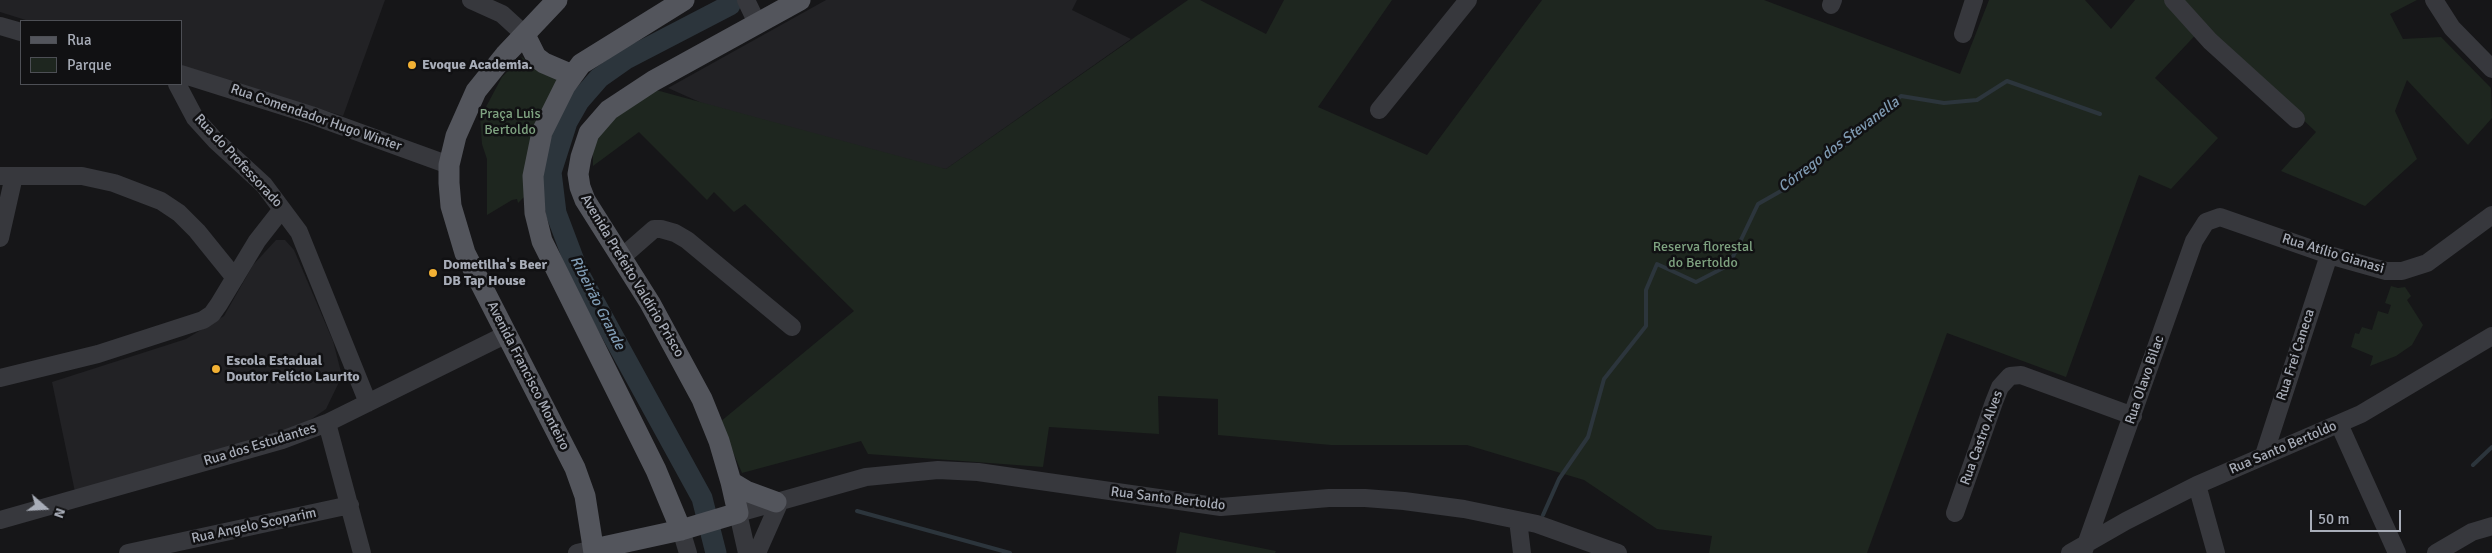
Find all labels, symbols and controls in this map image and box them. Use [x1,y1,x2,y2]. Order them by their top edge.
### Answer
legend [20,20,182,85]
text: Rua [67,31,92,49]
text: Parque [67,56,112,74]
place label: Evoque Academia. [422,57,533,73]
marker: Evoque Academia. [406,59,418,71]
street label: Rua Comendador Hugo Winter [228,81,404,155]
water label: Córrego dos Stevanella [1775,94,1903,196]
park label: Praça Luis Bertoldo [479,106,541,138]
street label: Rua do Professorado [190,111,286,211]
street label: Avenida Prefeito Valdírio Prisco [577,192,687,360]
street label: Rua Atílio Gianasi [2280,230,2386,278]
park label: Reserva florestal do Bertoldo [1653,239,1753,272]
water label: Ribeirão Grande [566,253,628,353]
place label: Dometilha's Beer DB Tap House [443,257,547,290]
marker: Dometilha's Beer DB Tap House [427,267,439,279]
street label: Avenida Francisco Monteiro [483,299,573,453]
street label: Rua Frei Caneca [2273,307,2319,403]
street label: Rua Olavo Bilac [2122,333,2168,427]
place label: Escola Estadual Doutor Felício Laurito [226,353,360,386]
marker: Escola Estadual Doutor Felício Laurito [210,363,222,375]
street label: Rua Castro Alves [1957,388,2007,488]
street label: Rua Santo Bertoldo [2227,418,2339,478]
street label: Rua dos Estudantes [202,420,318,470]
north arrow [20,483,70,533]
street label: Rua Santo Bertoldo [1110,484,1226,514]
scale bar [2312,500,2403,532]
street label: Rua Angelo Scoparim [190,505,318,547]
text: N [50,506,69,520]
text: 50 m [2318,510,2349,528]

